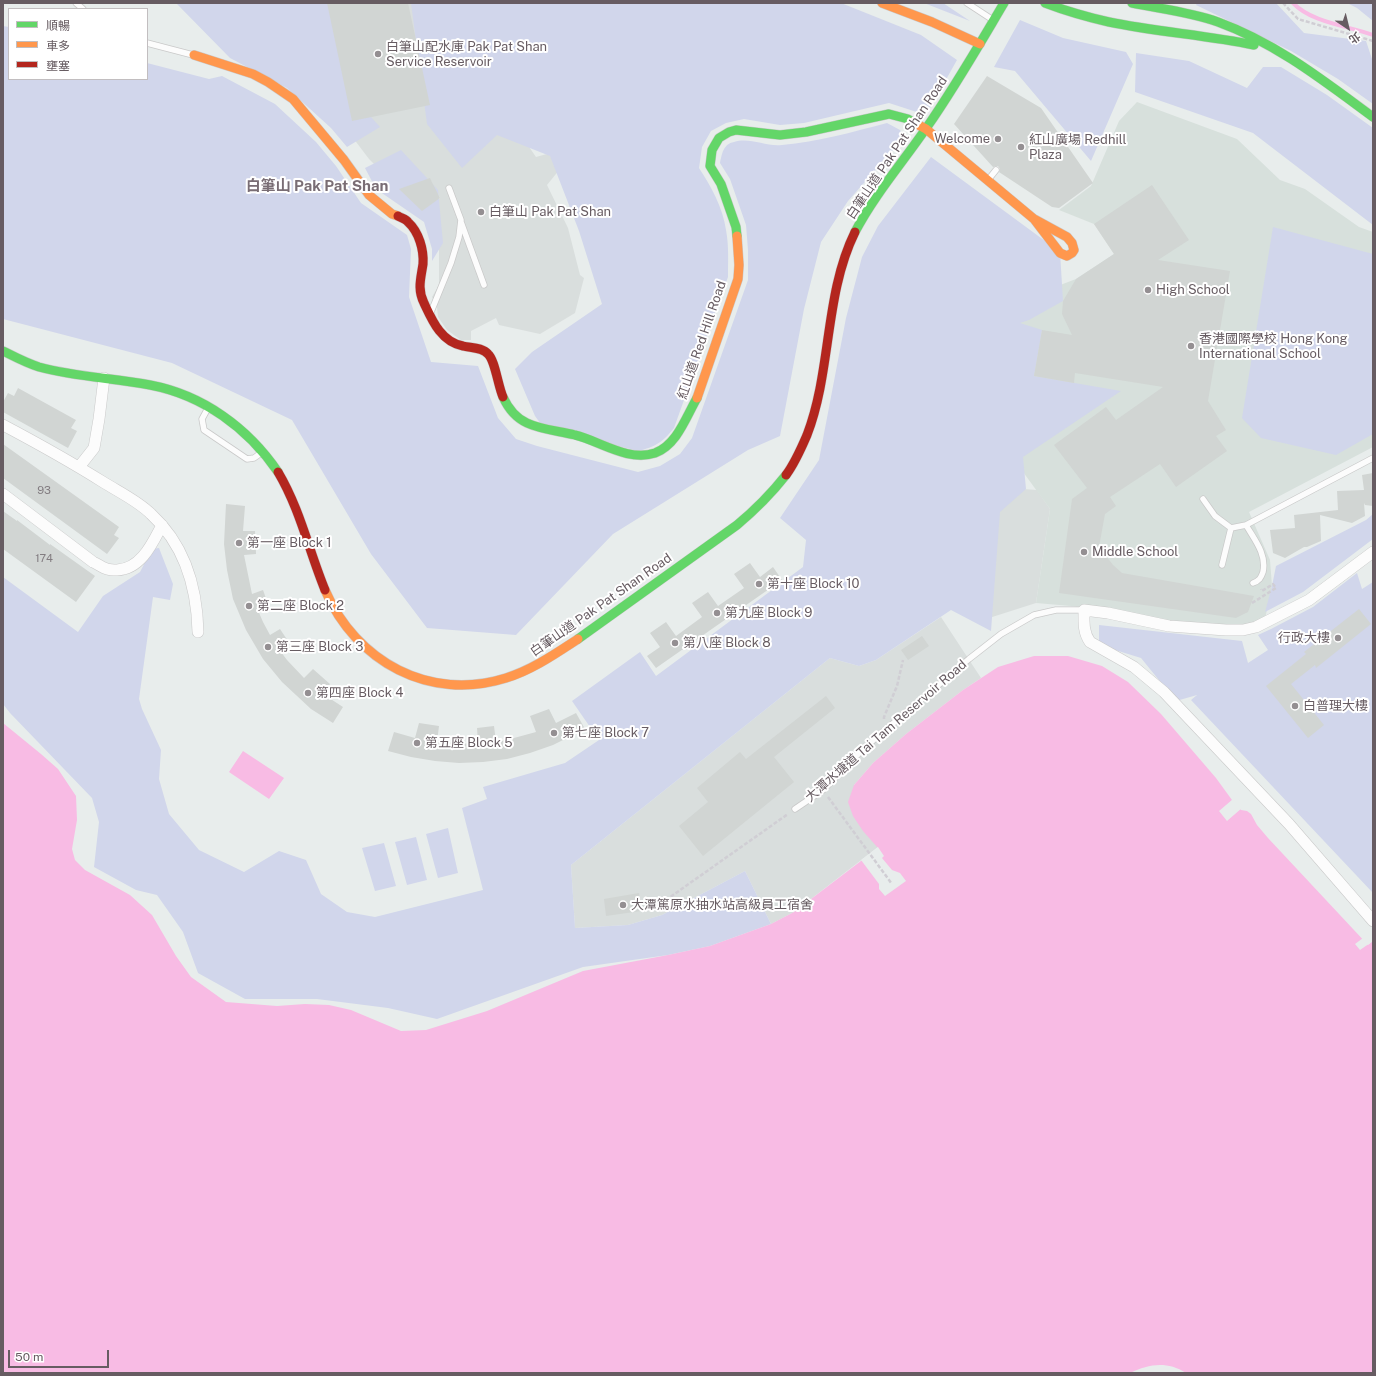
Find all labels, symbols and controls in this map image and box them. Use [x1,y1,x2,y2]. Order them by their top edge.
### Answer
legend [8,8,148,80]
north arrow [1328,8,1368,48]
text: 順暢 [46,19,70,33]
text: 北 [1347,30,1363,46]
text: 車多 [46,39,70,53]
place label: 白筆山配水庫 Pak Pat Shan Service Reservoir [386,39,547,70]
marker: 白筆山配水庫 Pak Pat Shan Service Reservoir [373,49,383,59]
text: 壅塞 [46,59,70,73]
street label: 白筆山道 Pak Pat Shan Road [843,74,951,222]
place label: Welcome [934,131,990,147]
place label: 紅山廣場 Redhill Plaza [1029,132,1126,163]
marker: Welcome [993,134,1003,144]
marker: 紅山廣場 Redhill Plaza [1016,142,1026,152]
district label: 白筆山 Pak Pat Shan [246,177,388,195]
place label: 白筆山 Pak Pat Shan [489,204,611,220]
marker: 白筆山 Pak Pat Shan [476,207,486,217]
street label: 紅山道 Red Hill Road [674,279,730,401]
place label: High School [1156,282,1230,298]
marker: High School [1143,285,1153,295]
place label: 香港國際學校 Hong Kong International School [1199,331,1348,362]
marker: 香港國際學校 Hong Kong International School [1186,341,1196,351]
house number: 93 [37,484,51,498]
place label: 第一座 Block 1 [247,535,332,551]
marker: 第一座 Block 1 [234,538,244,548]
place label: Middle School [1092,544,1178,560]
marker: Middle School [1079,547,1089,557]
street label: 白筆山道 Pak Pat Shan Road [527,550,675,660]
house number: 174 [35,552,53,566]
place label: 第十座 Block 10 [767,576,860,592]
marker: 第十座 Block 10 [754,579,764,589]
place label: 第二座 Block 2 [257,598,344,614]
marker: 第二座 Block 2 [244,601,254,611]
place label: 第九座 Block 9 [725,605,812,621]
marker: 第九座 Block 9 [712,608,722,618]
place label: 行政大樓 [1278,630,1330,646]
marker: 行政大樓 [1333,633,1343,643]
place label: 第八座 Block 8 [683,635,771,651]
marker: 第八座 Block 8 [670,638,680,648]
place label: 第三座 Block 3 [276,639,363,655]
marker: 第三座 Block 3 [263,642,273,652]
street label: 大潭水塘道 Tai Tam Reservoir Road [802,657,970,805]
place label: 第四座 Block 4 [316,685,403,701]
marker: 第四座 Block 4 [303,688,313,698]
place label: 白普理大樓 [1303,698,1368,714]
marker: 白普理大樓 [1290,701,1300,711]
place label: 第七座 Block 7 [562,725,649,741]
marker: 第七座 Block 7 [549,728,559,738]
place label: 第五座 Block 5 [425,735,513,751]
marker: 第五座 Block 5 [412,738,422,748]
place label: 大潭篤原水抽水站高級員工宿舍 [631,897,813,913]
marker: 大潭篤原水抽水站高級員工宿舍 [618,900,628,910]
scale bar [10,1342,111,1368]
text: 50 m [15,1350,43,1364]

